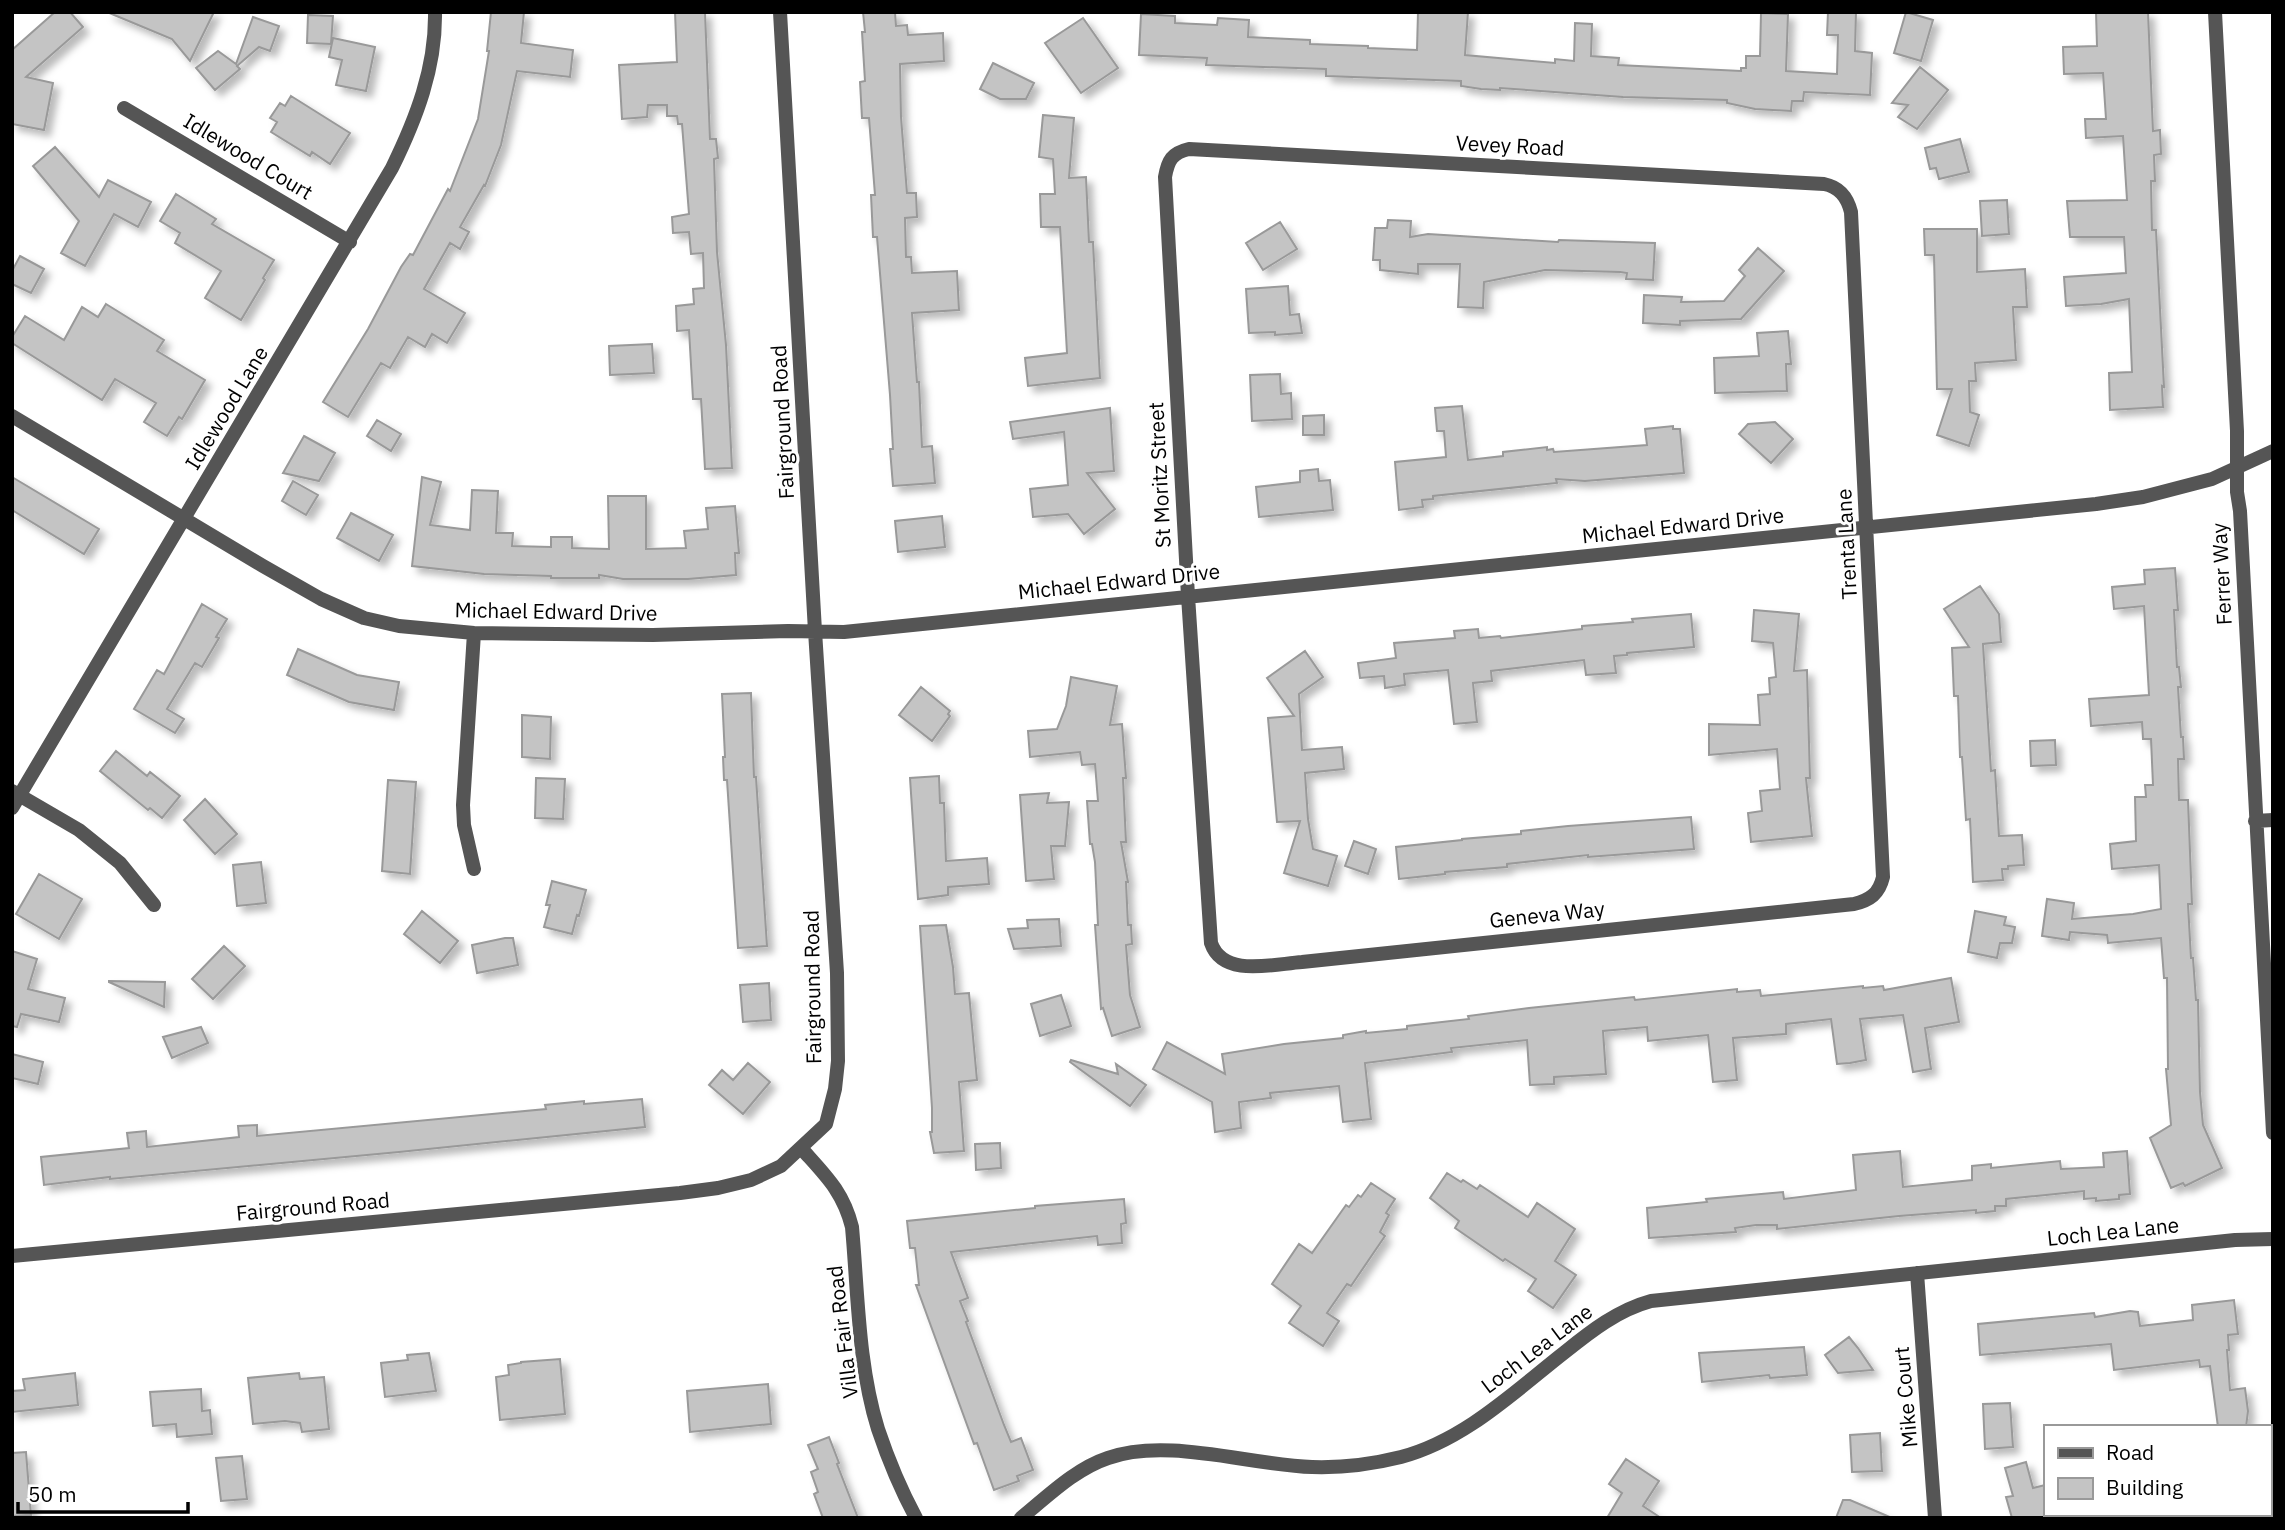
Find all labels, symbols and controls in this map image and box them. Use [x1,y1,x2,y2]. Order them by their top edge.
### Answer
street label: Idlewood Court [179,106,318,206]
street label: Vevey Road [1455,128,1565,162]
street label: Idlewood Lane [178,341,274,474]
street label: Fairground Road [764,344,800,500]
street label: St Moritz Street [1141,401,1177,549]
street label: Trenta Lane [1829,488,1863,600]
street label: Michael Edward Drive [1580,500,1785,550]
street label: Ferrer Way [2204,522,2238,626]
street label: Michael Edward Drive [1016,556,1221,606]
street label: Michael Edward Drive [454,595,658,627]
street label: Geneva Way [1488,894,1606,934]
street label: Fairground Road [797,910,827,1064]
street label: Fairground Road [235,1185,391,1227]
street label: Loch Lea Lane [2045,1210,2180,1252]
street label: Villa Fair Road [820,1264,864,1400]
street label: Loch Lea Lane [1475,1297,1598,1399]
street label: Mike Court [1887,1345,1923,1449]
legend [2044,1425,2271,1516]
text: Road [2106,1438,2154,1466]
scale bar [18,1470,187,1514]
text: Building [2106,1473,2183,1501]
text: 50 m [28,1480,77,1508]

